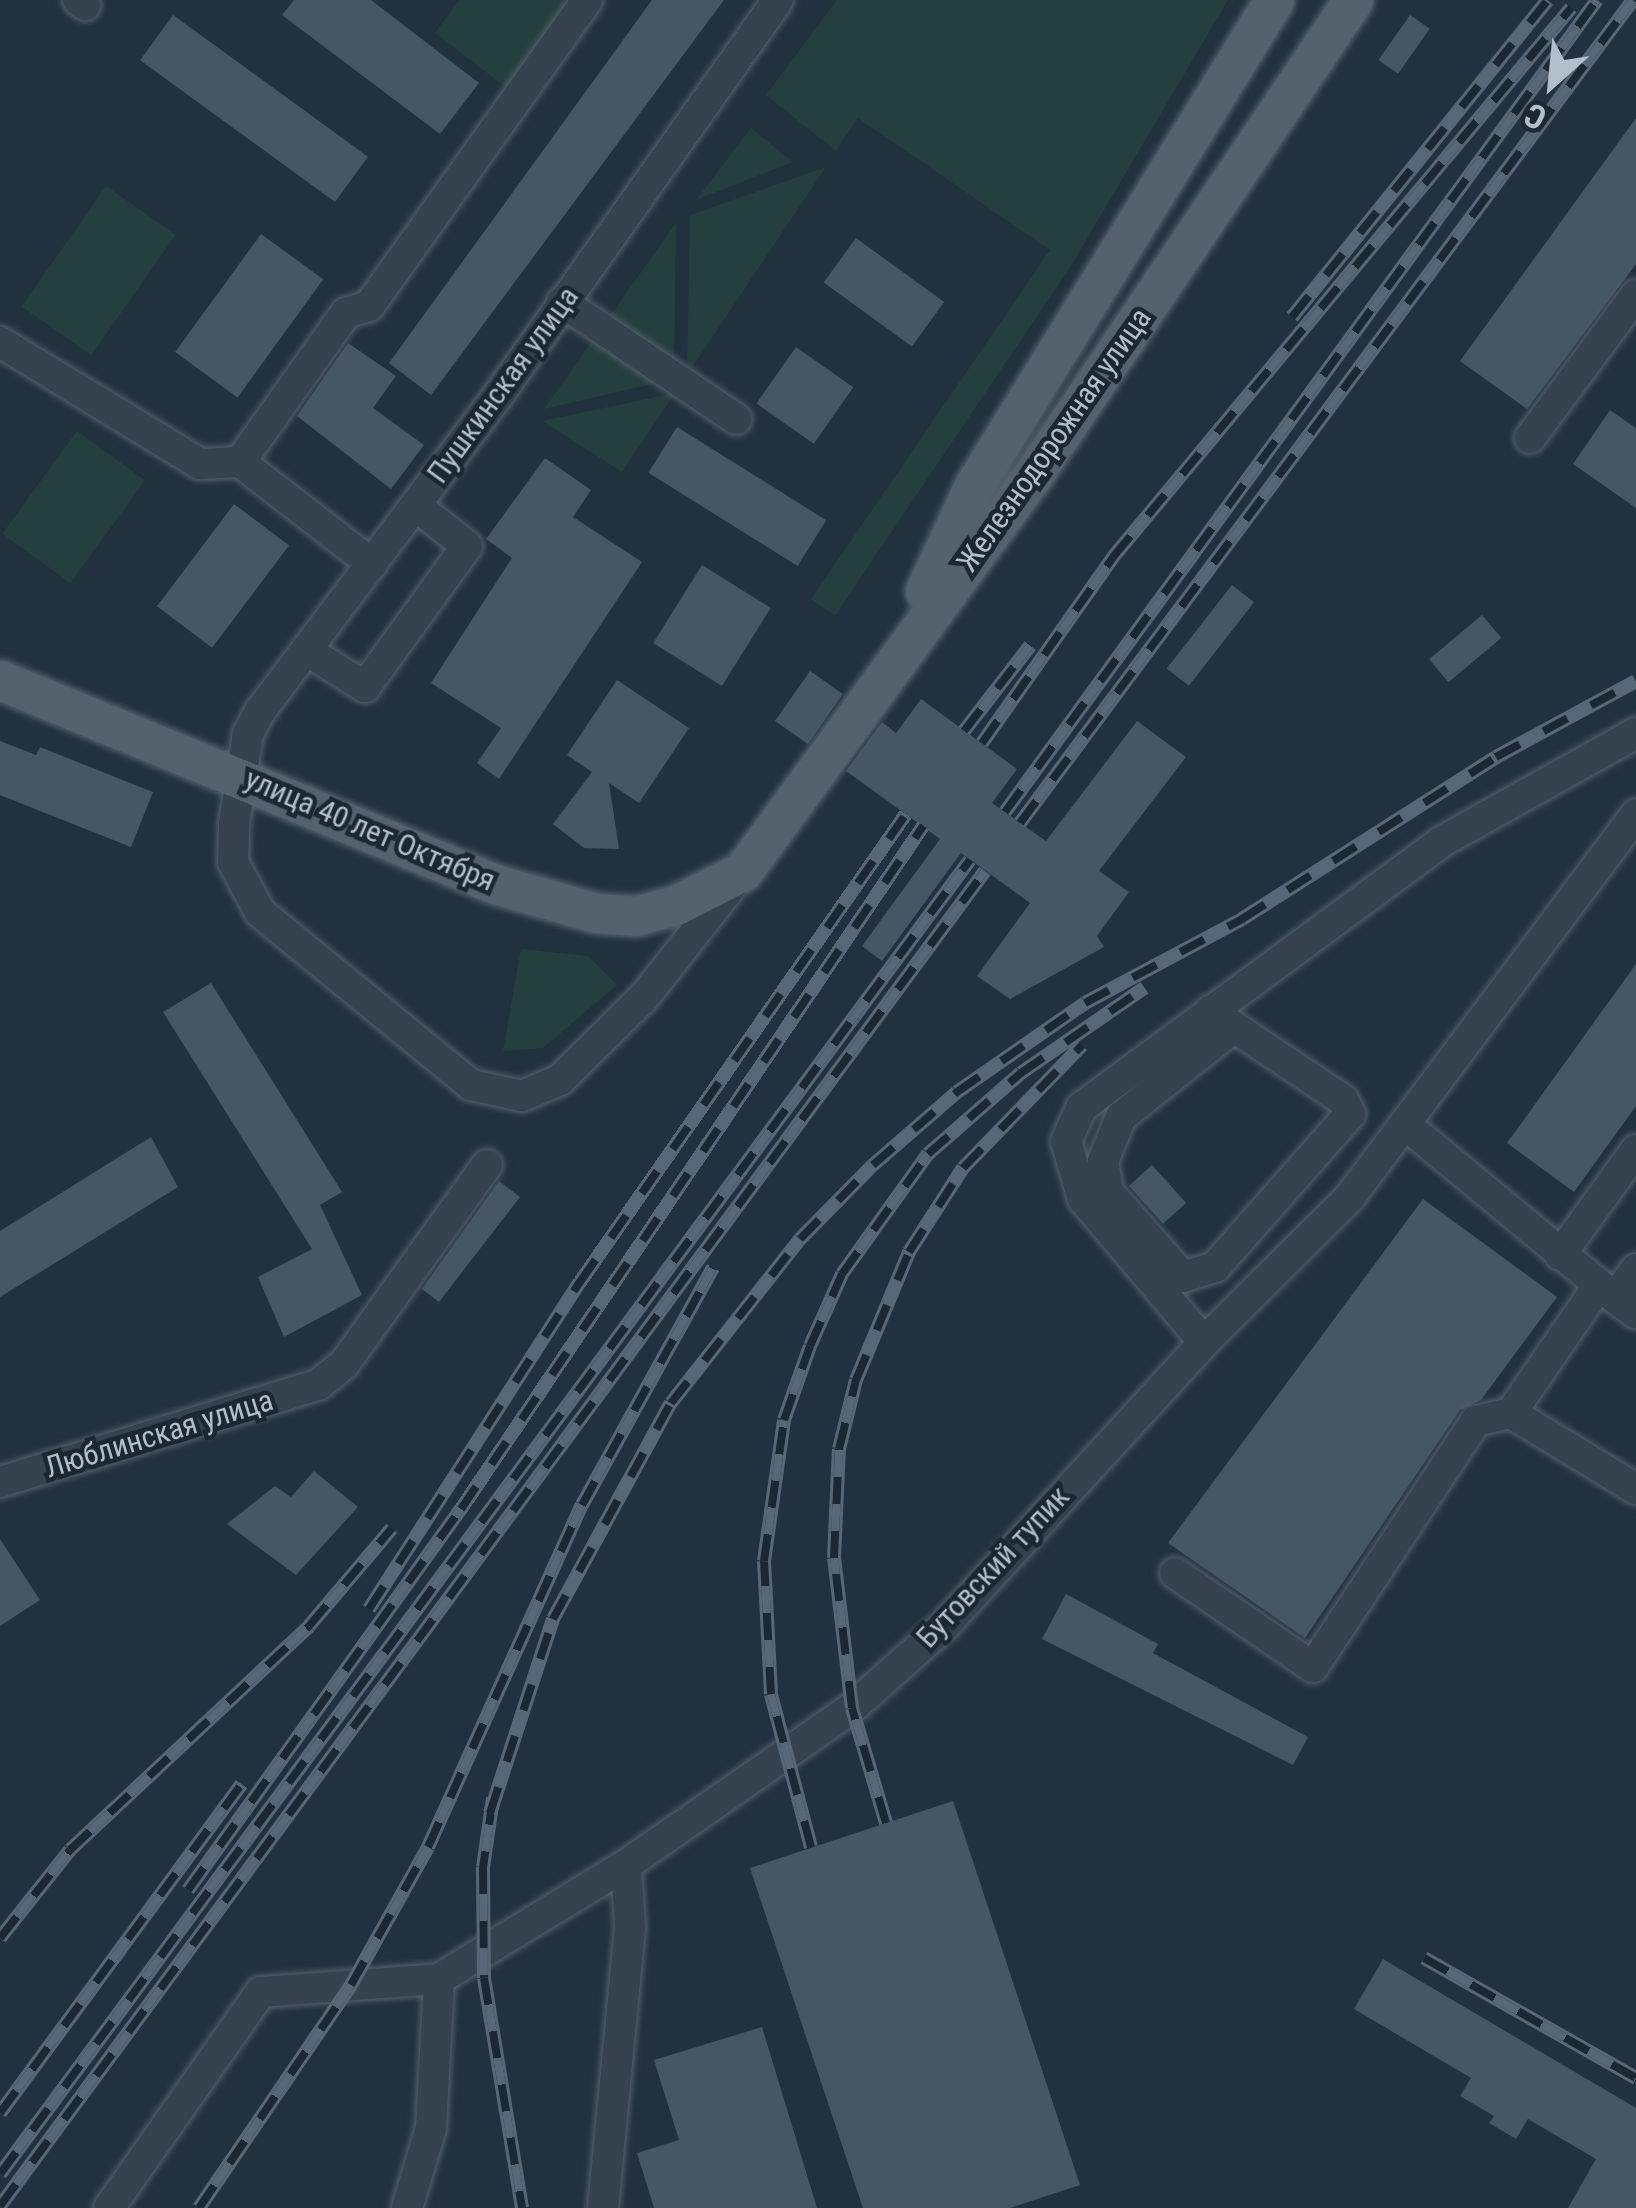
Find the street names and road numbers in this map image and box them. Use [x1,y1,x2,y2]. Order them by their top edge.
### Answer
street label: Пушкинская улица [420,280,586,490]
street label: Железнодорожная улица [949,301,1159,579]
street label: улица 40 лет Октября [240,761,500,899]
street label: Люблинская улица [41,1382,277,1486]
street label: Бутовский тупик [909,1479,1077,1655]

